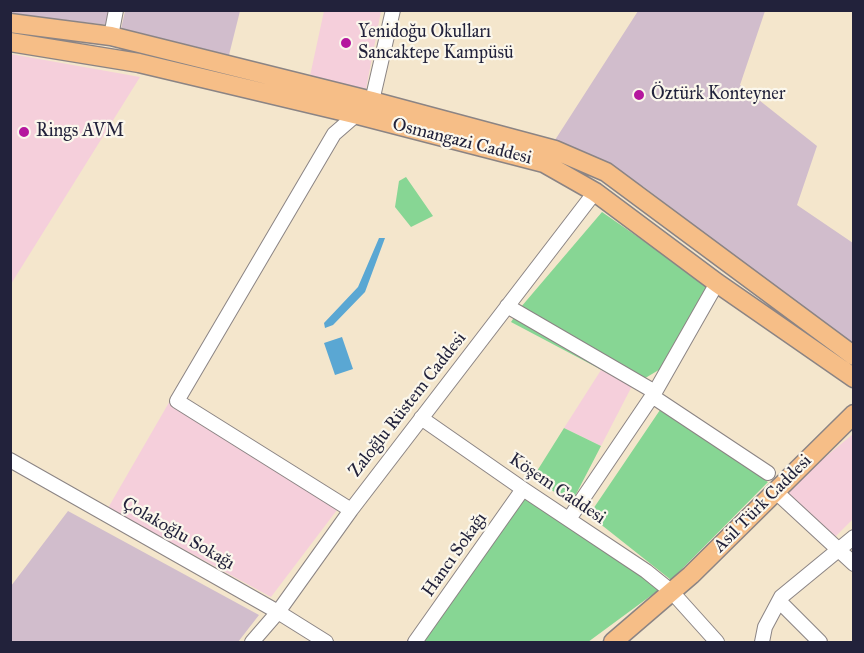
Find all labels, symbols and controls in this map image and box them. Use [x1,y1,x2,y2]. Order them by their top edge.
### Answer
place label: Yenidoğu Okulları Sancaktepe Kampüsü [358,22,514,64]
marker: Yenidoğu Okulları Sancaktepe Kampüsü [339,36,353,50]
place label: Öztürk Konteyner [651,84,785,106]
marker: Öztürk Konteyner [632,88,646,102]
street label: Osmangazi Caddesi [390,114,534,170]
place label: Rings AVM [36,121,124,143]
marker: Rings AVM [17,125,31,139]
street label: Zaloğlu Rüstem Caddesi [345,328,471,482]
street label: Köşem Caddesi [505,449,609,529]
street label: Asil Türk Caddesi [709,450,817,558]
street label: Çolakoğlu Sokağı [118,493,238,575]
street label: Hancı Sokağı [418,509,492,601]

